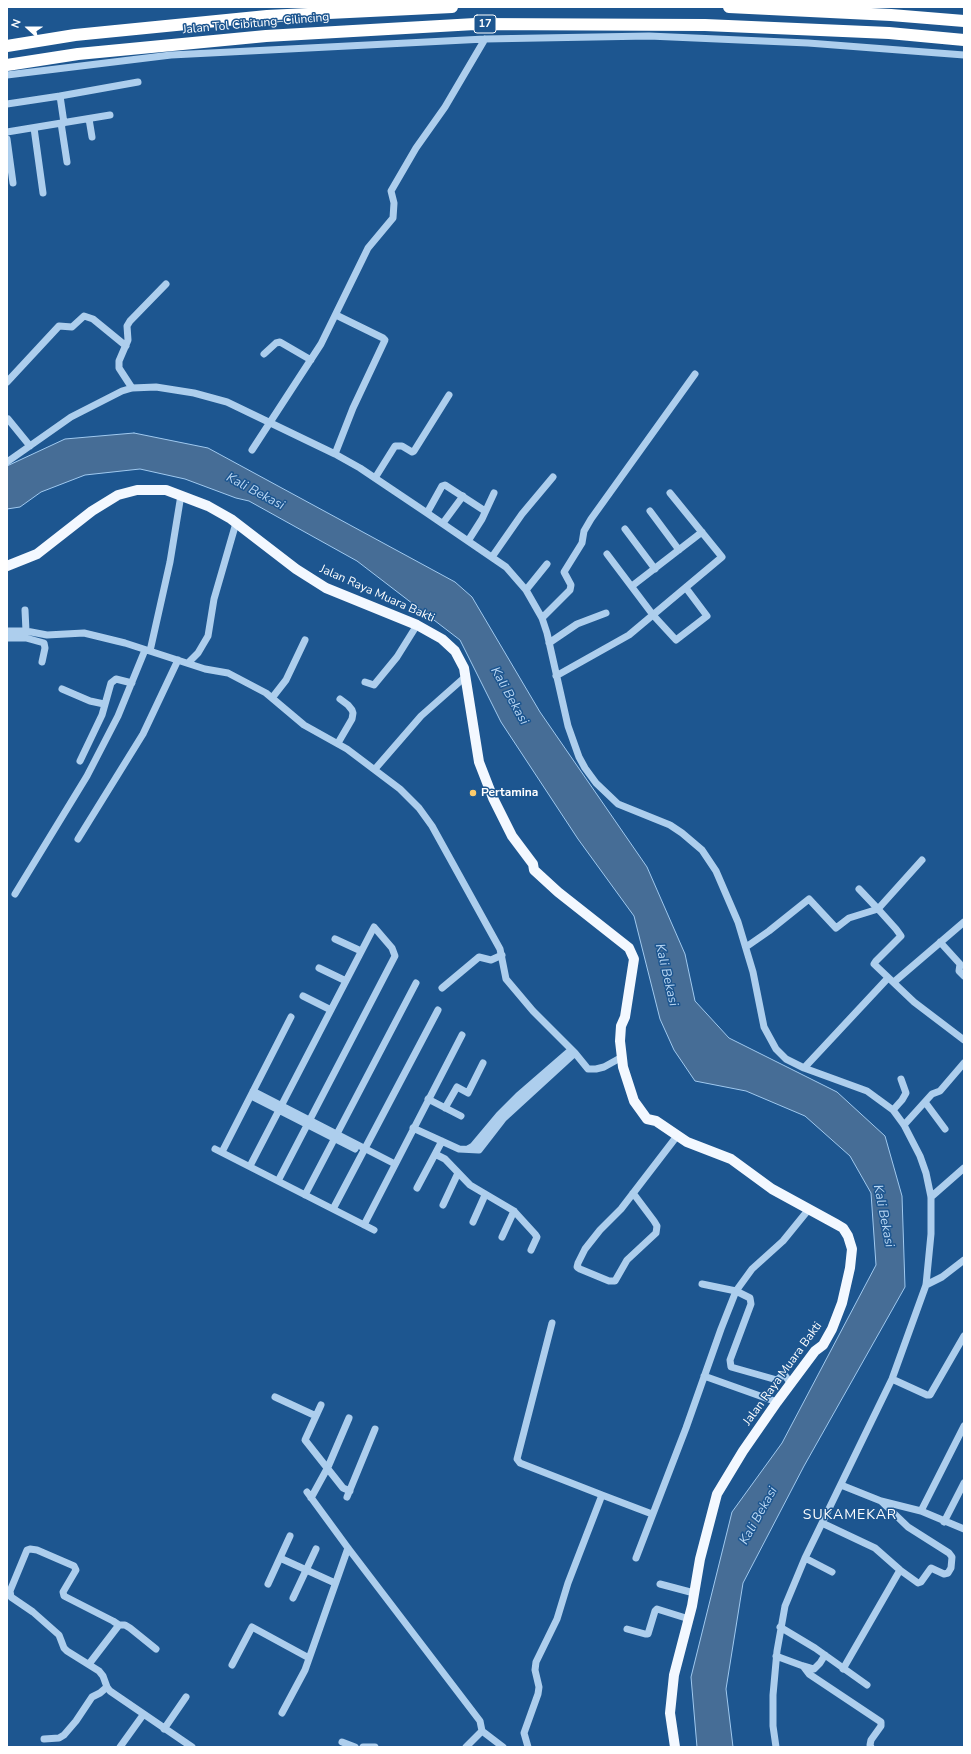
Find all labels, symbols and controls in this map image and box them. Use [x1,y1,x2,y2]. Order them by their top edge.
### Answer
north arrow [8,8,48,48]
street label: Jalan Tol Cibitung–Cilincing [182,10,330,38]
road number: 17 [474,15,496,33]
text: N [8,17,25,30]
water label: Kali Bekasi [223,470,287,514]
street label: Jalan Raya Muara Bakti [317,562,437,626]
water label: Kali Bekasi [487,664,531,728]
place label: Pertamina [481,786,538,800]
marker: Pertamina [468,788,478,798]
water label: Kali Bekasi [651,942,681,1008]
water label: Kali Bekasi [869,1183,897,1249]
street label: Jalan Raya Muara Bakti [741,1320,825,1428]
water label: Kali Bekasi [737,1484,781,1548]
district label: SUKAMEKAR [803,1508,897,1524]

